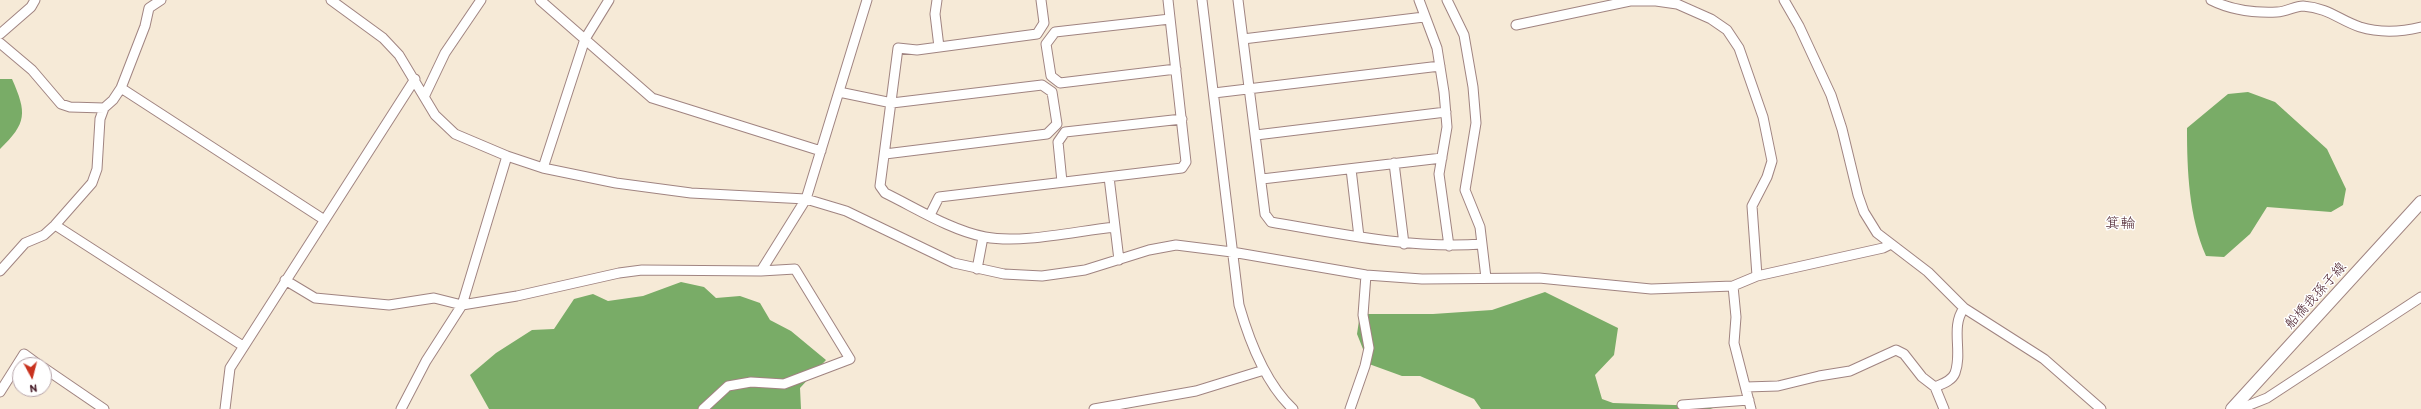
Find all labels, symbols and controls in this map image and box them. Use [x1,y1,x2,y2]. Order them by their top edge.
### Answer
district label: 箕輪 [2105,215,2135,233]
street label: 船橋我孫子線 [2282,259,2350,333]
north arrow [12,357,52,397]
text: N [29,382,38,395]

